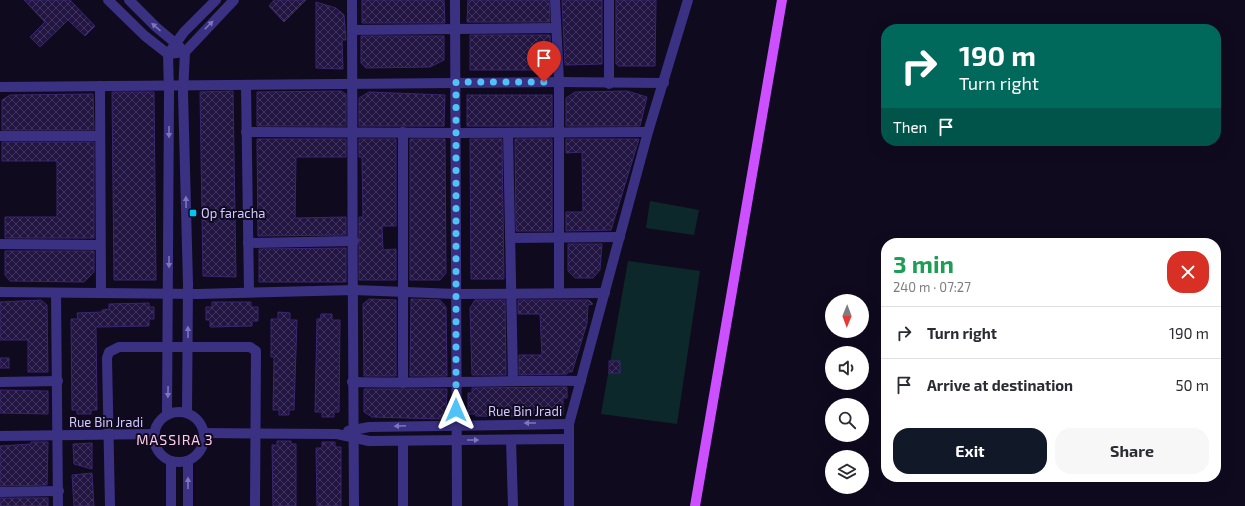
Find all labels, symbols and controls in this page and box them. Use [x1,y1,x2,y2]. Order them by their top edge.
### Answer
one-way arrow [204,20,213,30]
one-way arrow [151,22,161,31]
text: 190 m [959,38,1036,72]
icon: right [893,40,945,92]
pin [527,41,561,82]
icon: arrive [533,47,555,69]
text: Turn right [959,72,1039,94]
icon: arrive [935,116,957,138]
text: Then [893,118,927,136]
one-way arrow [166,126,172,139]
one-way arrow [183,195,189,208]
place label: Op faracha [201,205,265,221]
marker: Op faracha [188,208,198,218]
text: 3 min [893,249,954,278]
button: close [1167,251,1209,293]
one-way arrow [166,256,172,269]
text: 240 m · 07:27 [893,279,971,295]
north arrow [825,294,869,338]
map controls [825,294,869,494]
icon: right [893,322,915,344]
text: Turn right [927,324,997,342]
text: 190 m [1169,324,1209,342]
one-way arrow [185,325,191,338]
button: sound [825,346,869,390]
icon: arrive [893,374,915,396]
text: Arrive at destination [927,376,1073,394]
text: 50 m [1175,376,1209,394]
one-way arrow [165,386,171,399]
position arrow [435,389,477,431]
button: search [825,398,869,442]
street label: Rue Bin Jradi [488,403,562,419]
street label: Rue Bin Jradi [69,414,143,430]
one-way arrow [523,420,536,426]
one-way arrow [394,422,406,429]
button: Exit [893,428,1047,474]
button: Share [1055,428,1209,474]
district label: MASSIRA 3 [136,431,214,448]
one-way arrow [467,437,480,443]
button: layers [825,450,869,494]
one-way arrow [185,476,191,489]

